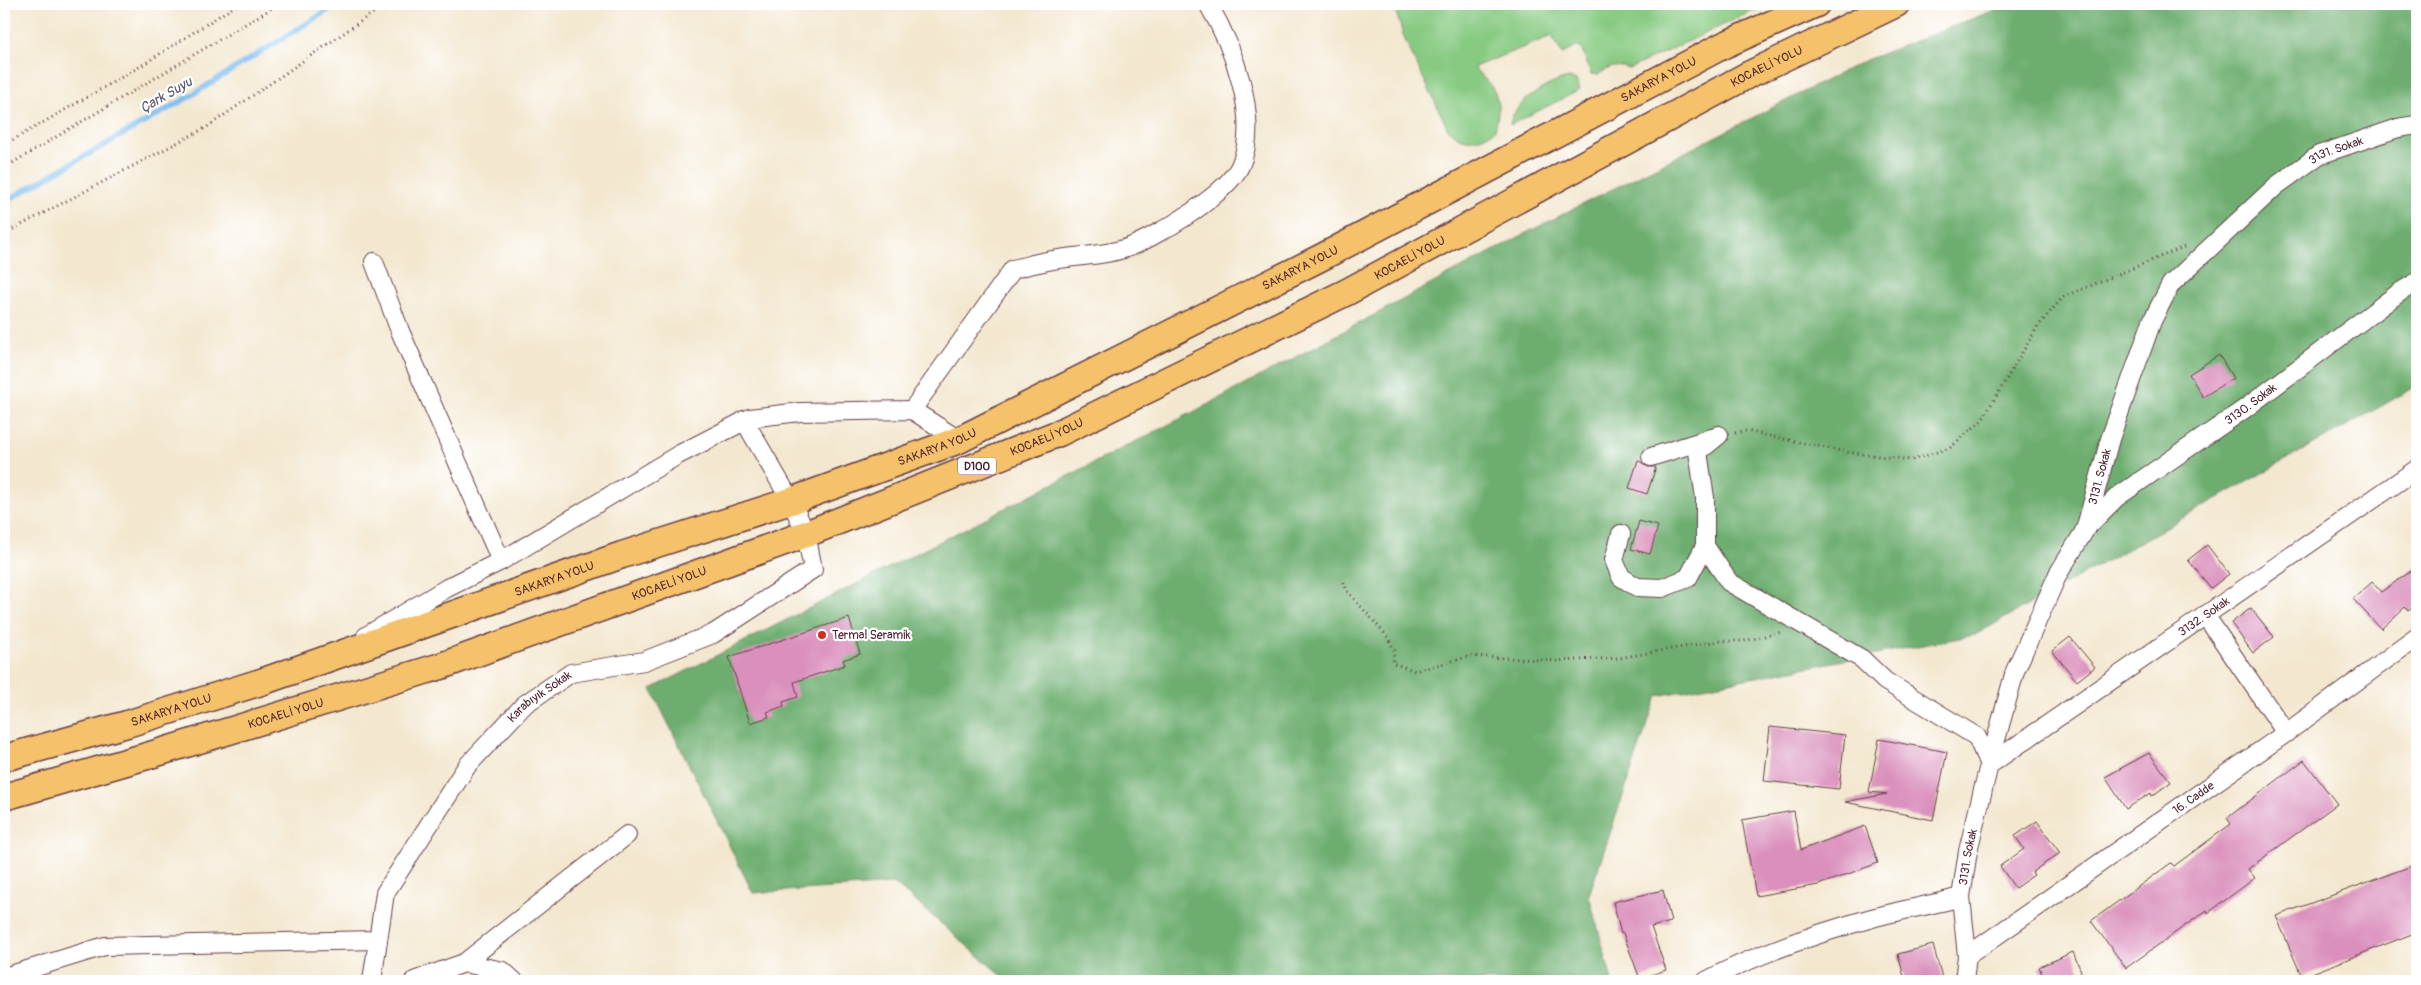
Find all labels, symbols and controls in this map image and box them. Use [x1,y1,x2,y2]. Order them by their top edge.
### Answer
street label: KOCAELİ YOLU [1728,42,1805,90]
street label: SAKARYA YOLU [1618,53,1699,106]
water label: Çark Suyu [137,73,196,117]
street label: 3131. Sokak [2306,133,2365,168]
street label: KOCAELİ YOLU [1372,233,1448,283]
street label: SAKARYA YOLU [1260,242,1341,293]
street label: 3130. Sokak [2222,380,2279,428]
street label: KOCAELİ YOLU [1008,415,1086,459]
street label: SAKARYA YOLU [896,425,979,469]
street label: 3131. Sokak [2085,447,2114,506]
road number: D100 [958,458,996,474]
street label: SAKARYA YOLU [512,558,596,600]
street label: KOCAELİ YOLU [630,563,709,604]
street label: 3132. Sokak [2175,594,2232,640]
place label: Termal Seramik [832,628,910,643]
marker: Termal Seramik [816,629,828,641]
street label: Karabıyık Sokak [504,667,574,726]
street label: SAKARYA YOLU [129,690,213,730]
street label: KOCAELİ YOLU [246,695,326,732]
street label: 16. Cadde [2169,778,2217,818]
street label: 3131. Sokak [1955,827,1981,886]

